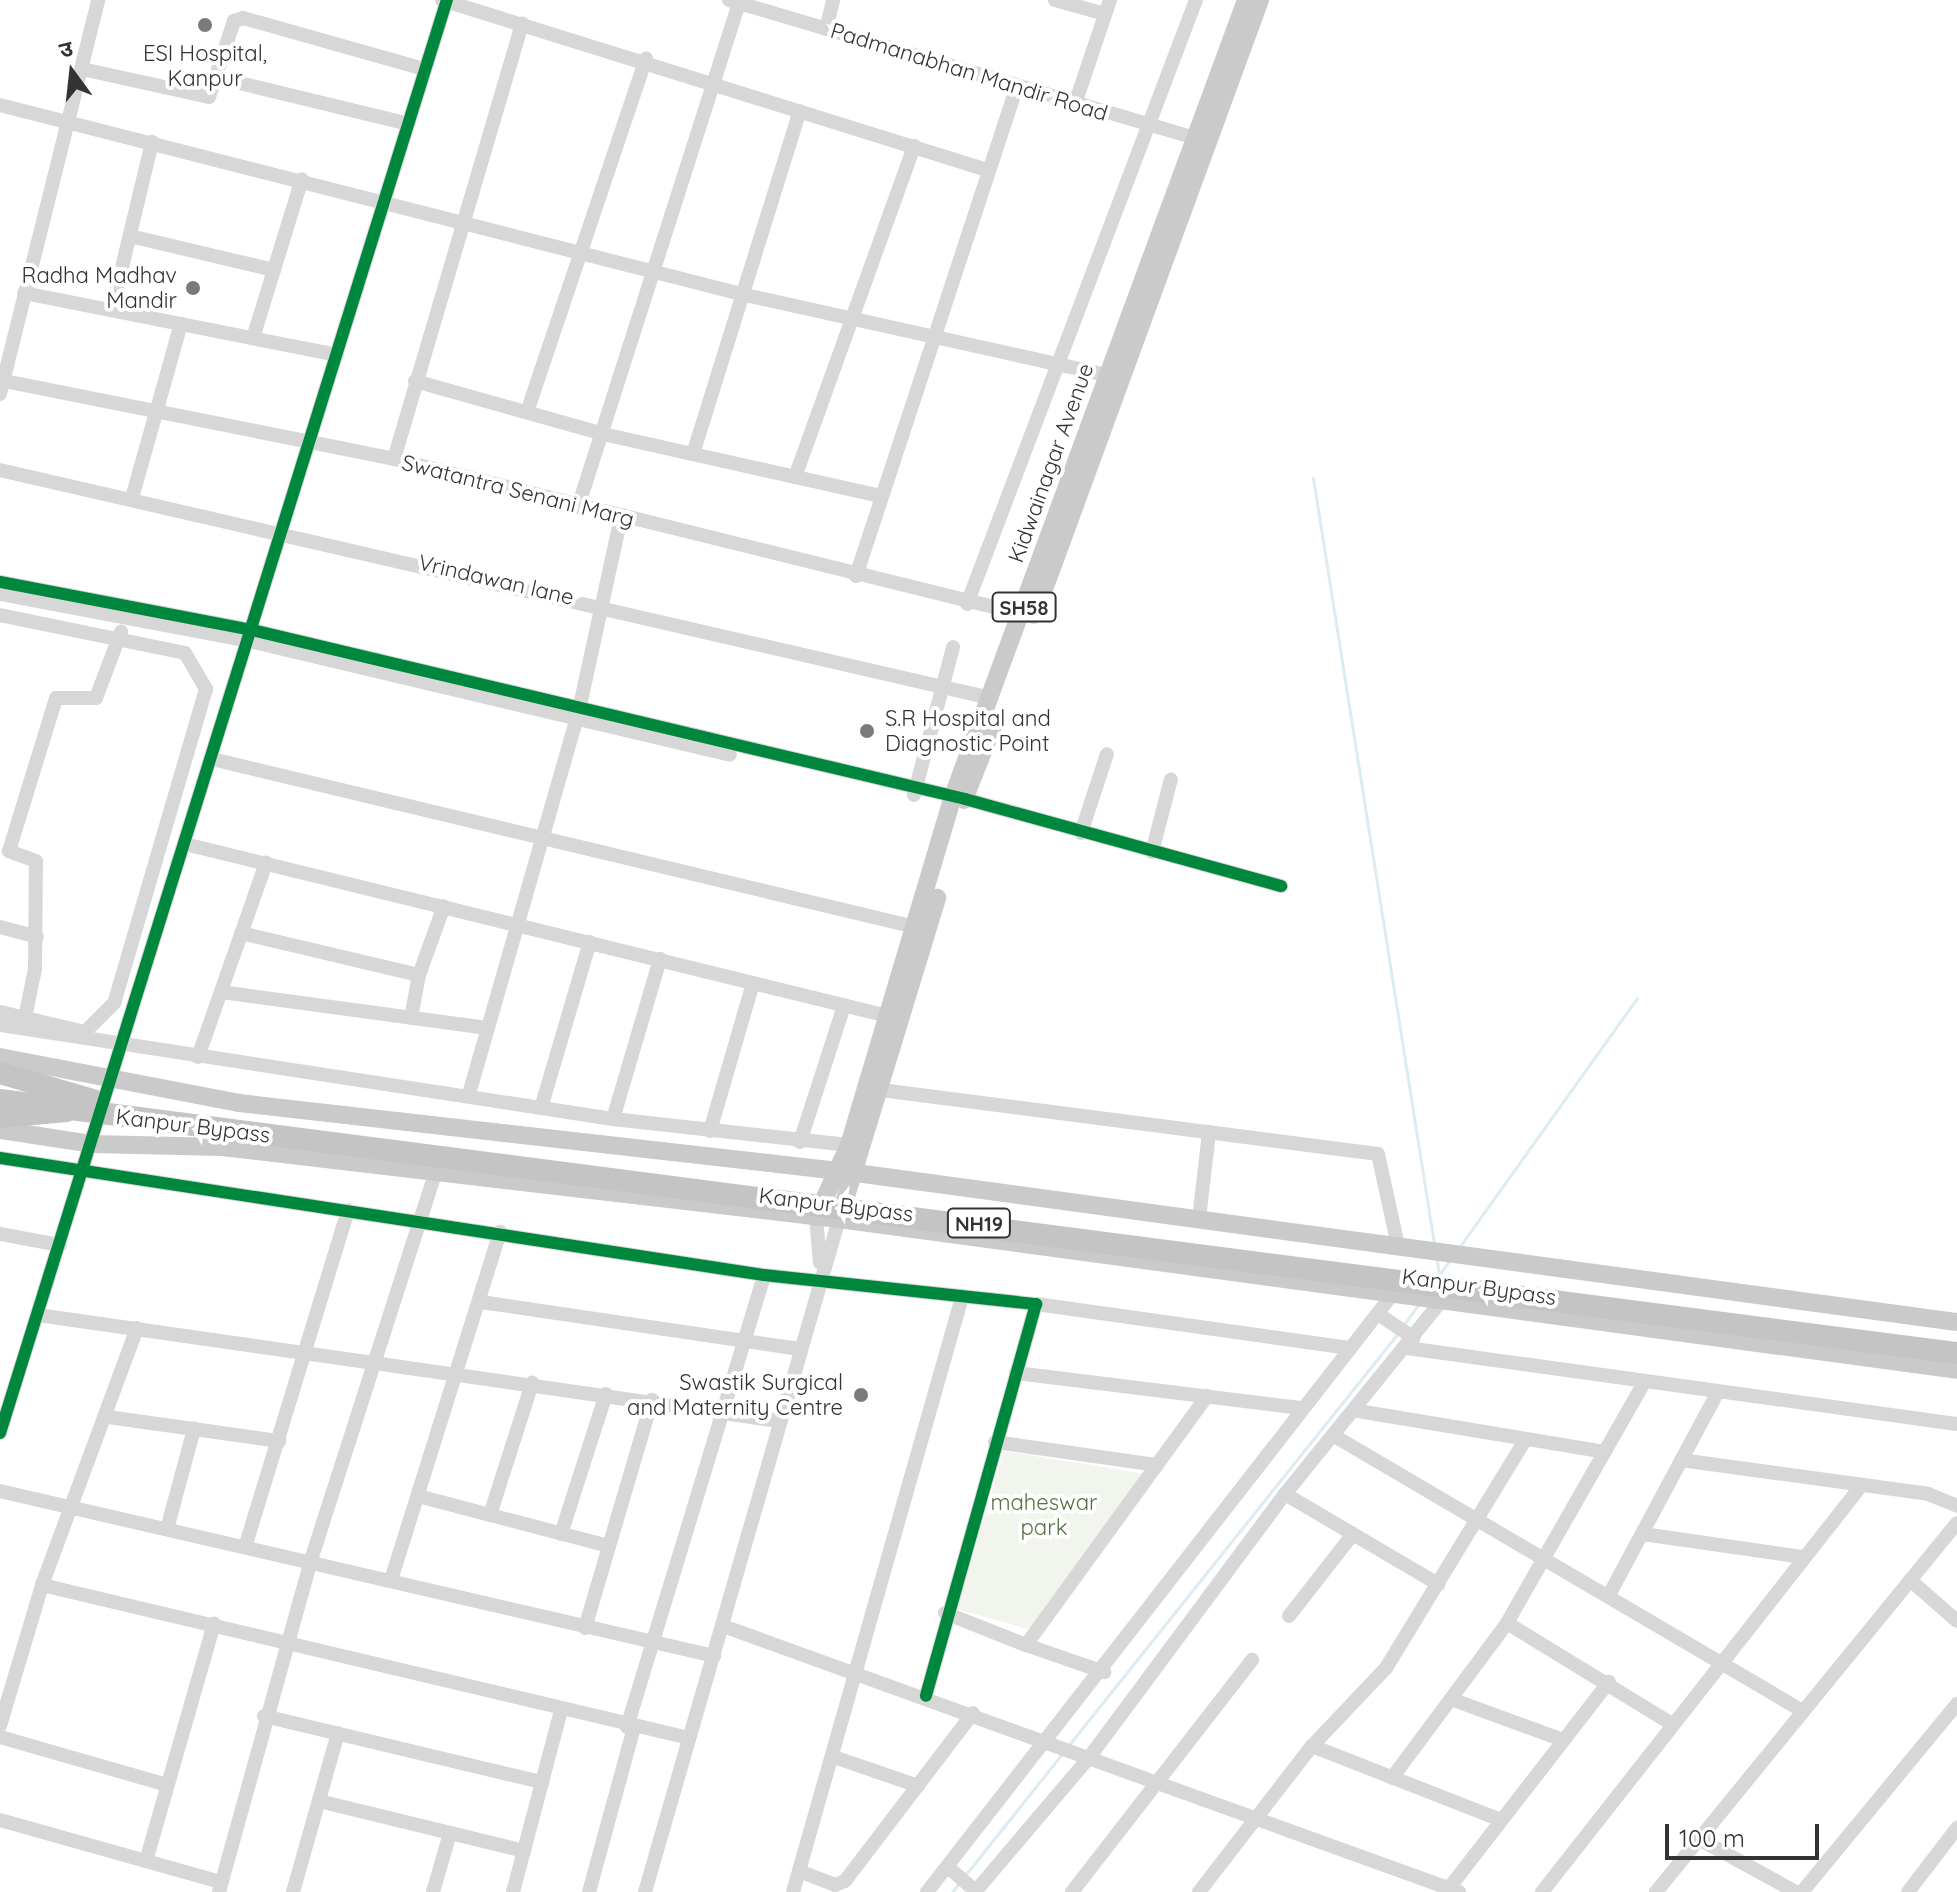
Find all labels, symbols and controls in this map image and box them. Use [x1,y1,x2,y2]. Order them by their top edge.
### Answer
marker: ESI Hospital, Kanpur [194,14,216,36]
street label: Padmanabhan Mandir Road [827,17,1111,127]
north arrow [32,32,112,112]
text: उ [56,34,76,64]
place label: ESI Hospital, Kanpur [143,40,267,92]
place label: Radha Madhav Mandir [22,262,177,314]
marker: Radha Madhav Mandir [184,279,202,297]
street label: Kidwainagar Avenue [1003,360,1099,566]
street label: Swatantra Senani Marg [399,449,637,533]
street label: Vrindawan lane [416,549,576,611]
road number: SH58 [990,591,1058,623]
place label: S.R Hospital and Diagnostic Point [885,705,1051,756]
marker: S.R Hospital and Diagnostic Point [856,720,878,742]
street label: Kanpur Bypass [114,1103,272,1149]
street label: Kanpur Bypass [757,1182,915,1228]
road number: NH19 [945,1207,1013,1239]
street label: Kanpur Bypass [1400,1263,1558,1311]
place label: Swastik Surgical and Maternity Centre [627,1369,843,1420]
marker: Swastik Surgical and Maternity Centre [850,1384,872,1406]
park label: maheswar park [990,1489,1098,1540]
scale bar [1669,1808,1823,1858]
text: 100 m [1679,1823,1745,1853]

